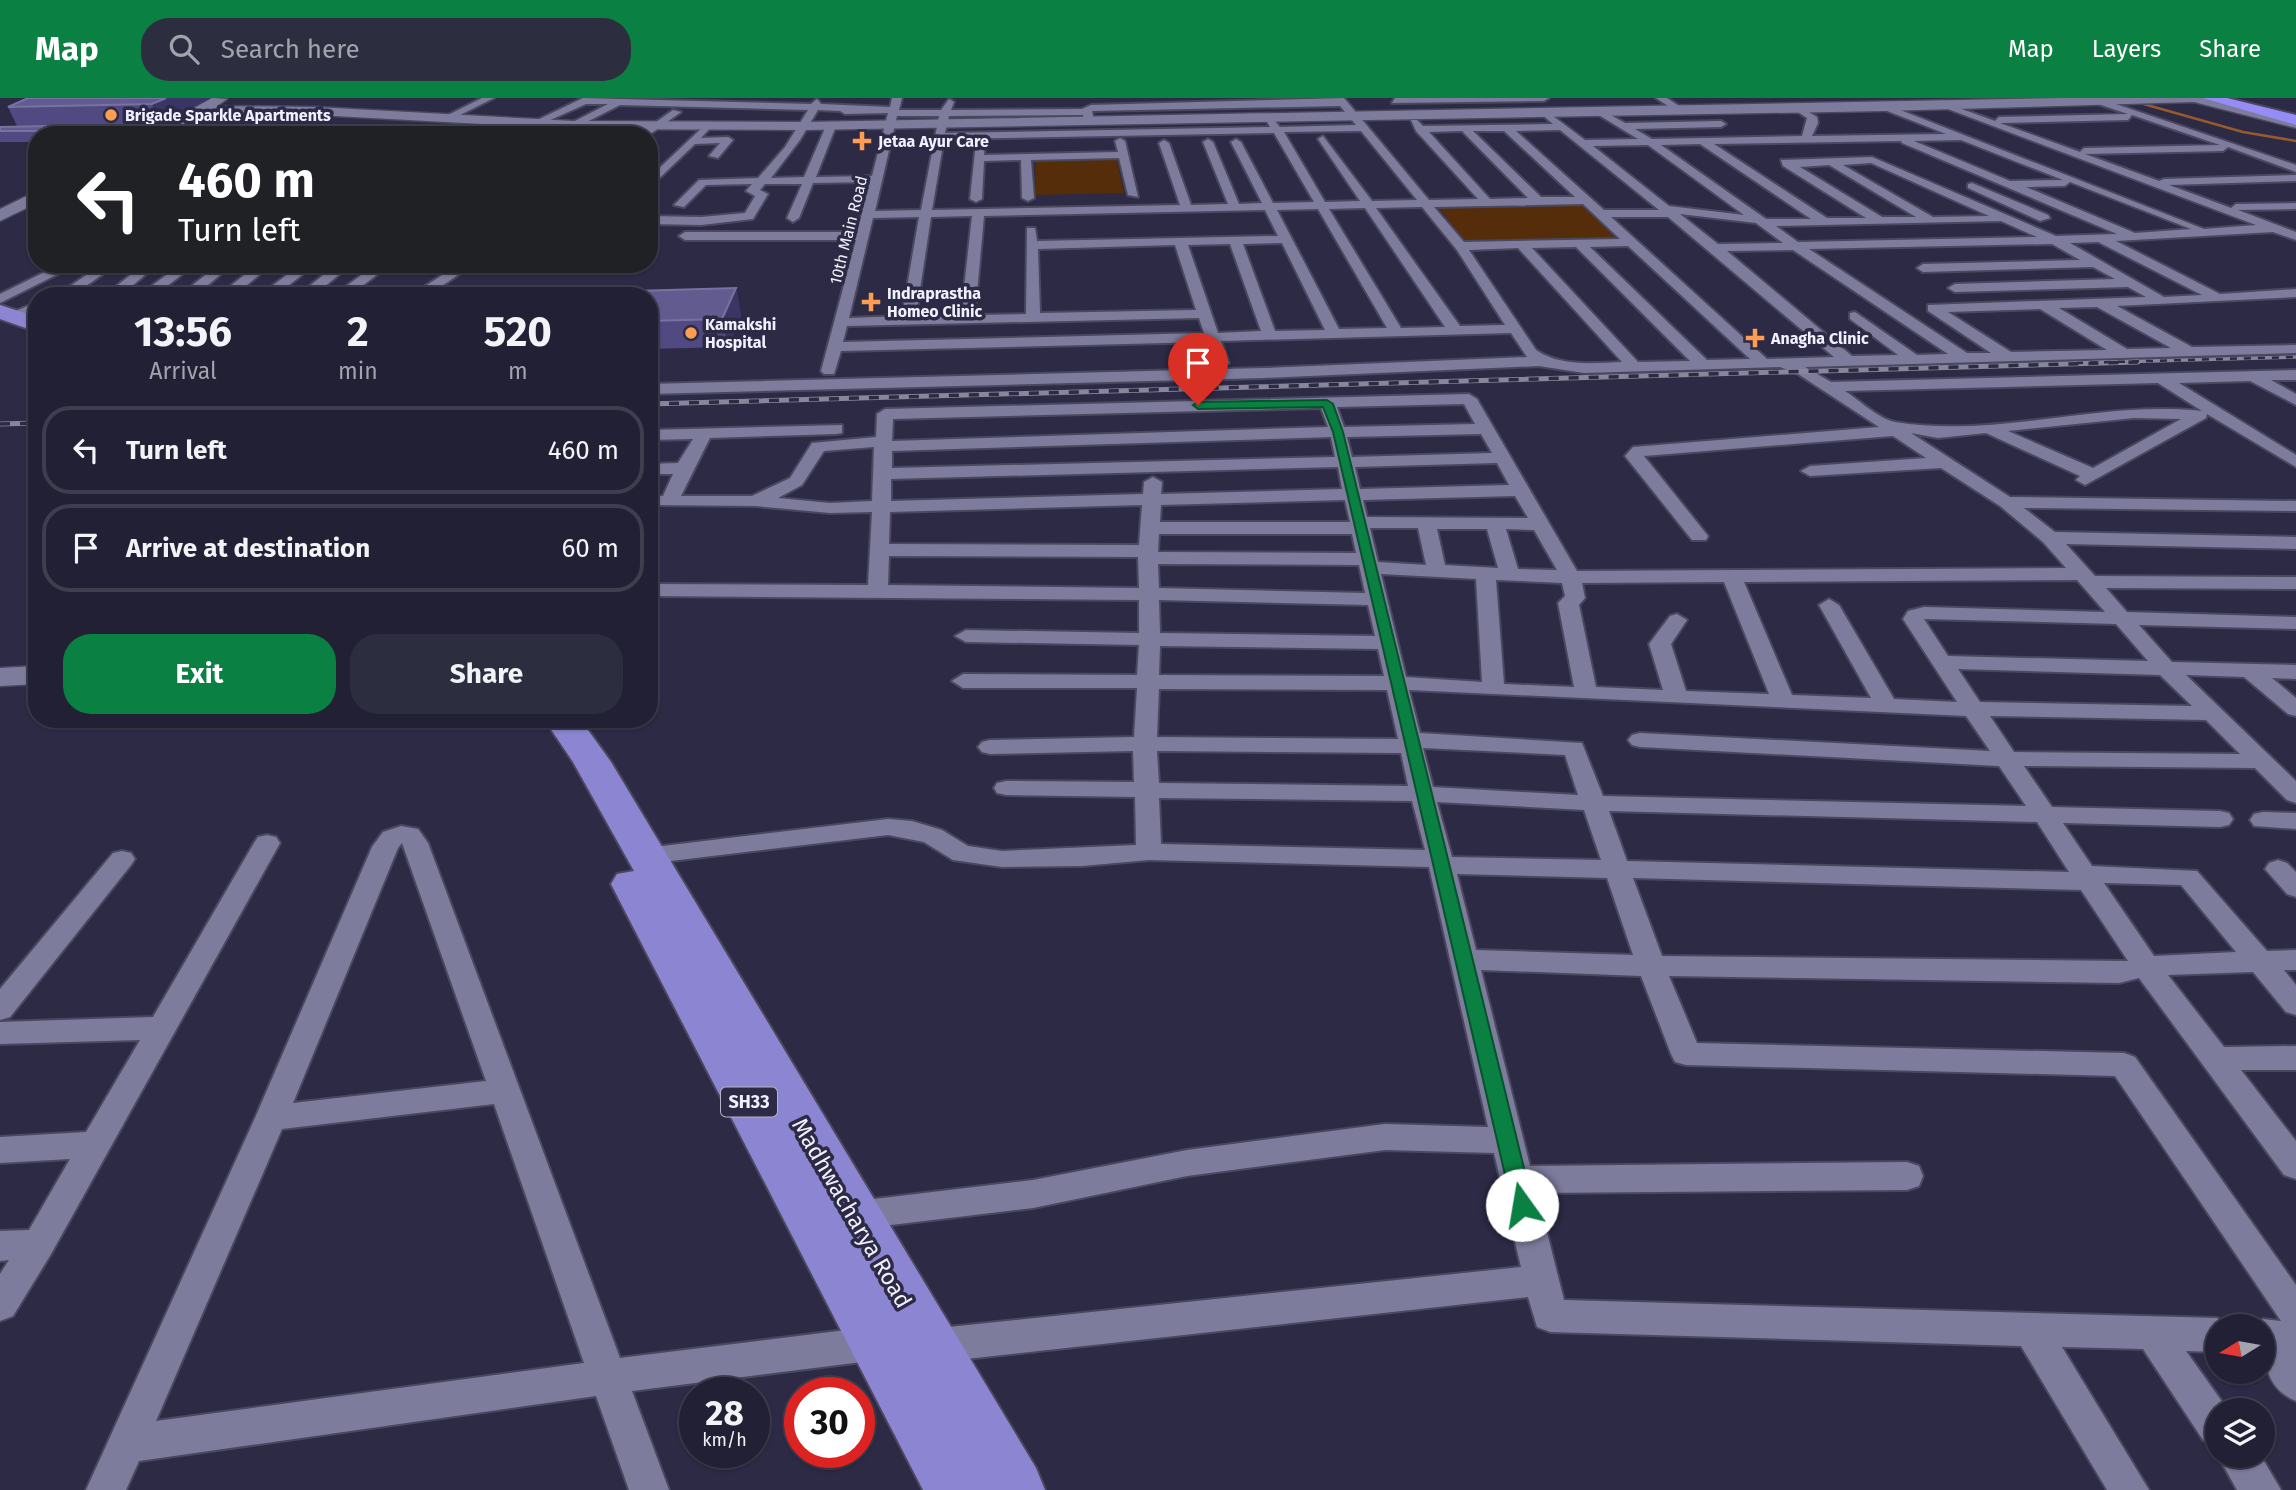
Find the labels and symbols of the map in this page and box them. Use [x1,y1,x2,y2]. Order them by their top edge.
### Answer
place label: Brigade Sparkle Apartments [125,106,331,125]
marker: Brigade Sparkle Apartments [103,107,119,123]
marker: Jetaa Ayur Care [852,131,872,151]
place label: Jetaa Ayur Care [877,132,989,151]
street label: 10th Main Road [826,174,871,286]
place label: Indraprastha Homeo Clinic [887,284,983,321]
marker: Indraprastha Homeo Clinic [861,292,881,312]
place label: Kamakshi Hospital [705,315,776,352]
marker: Kamakshi Hospital [683,325,699,341]
marker: Anagha Clinic [1745,328,1765,348]
place label: Anagha Clinic [1770,329,1869,348]
pin [1168,333,1228,405]
road number: SH33 [721,1087,777,1116]
street label: Madhwacharya Road [786,1113,918,1313]
position arrow [1485,1168,1559,1242]
north arrow [2205,1314,2275,1384]
speed limit sign: 30 [784,1377,875,1468]

